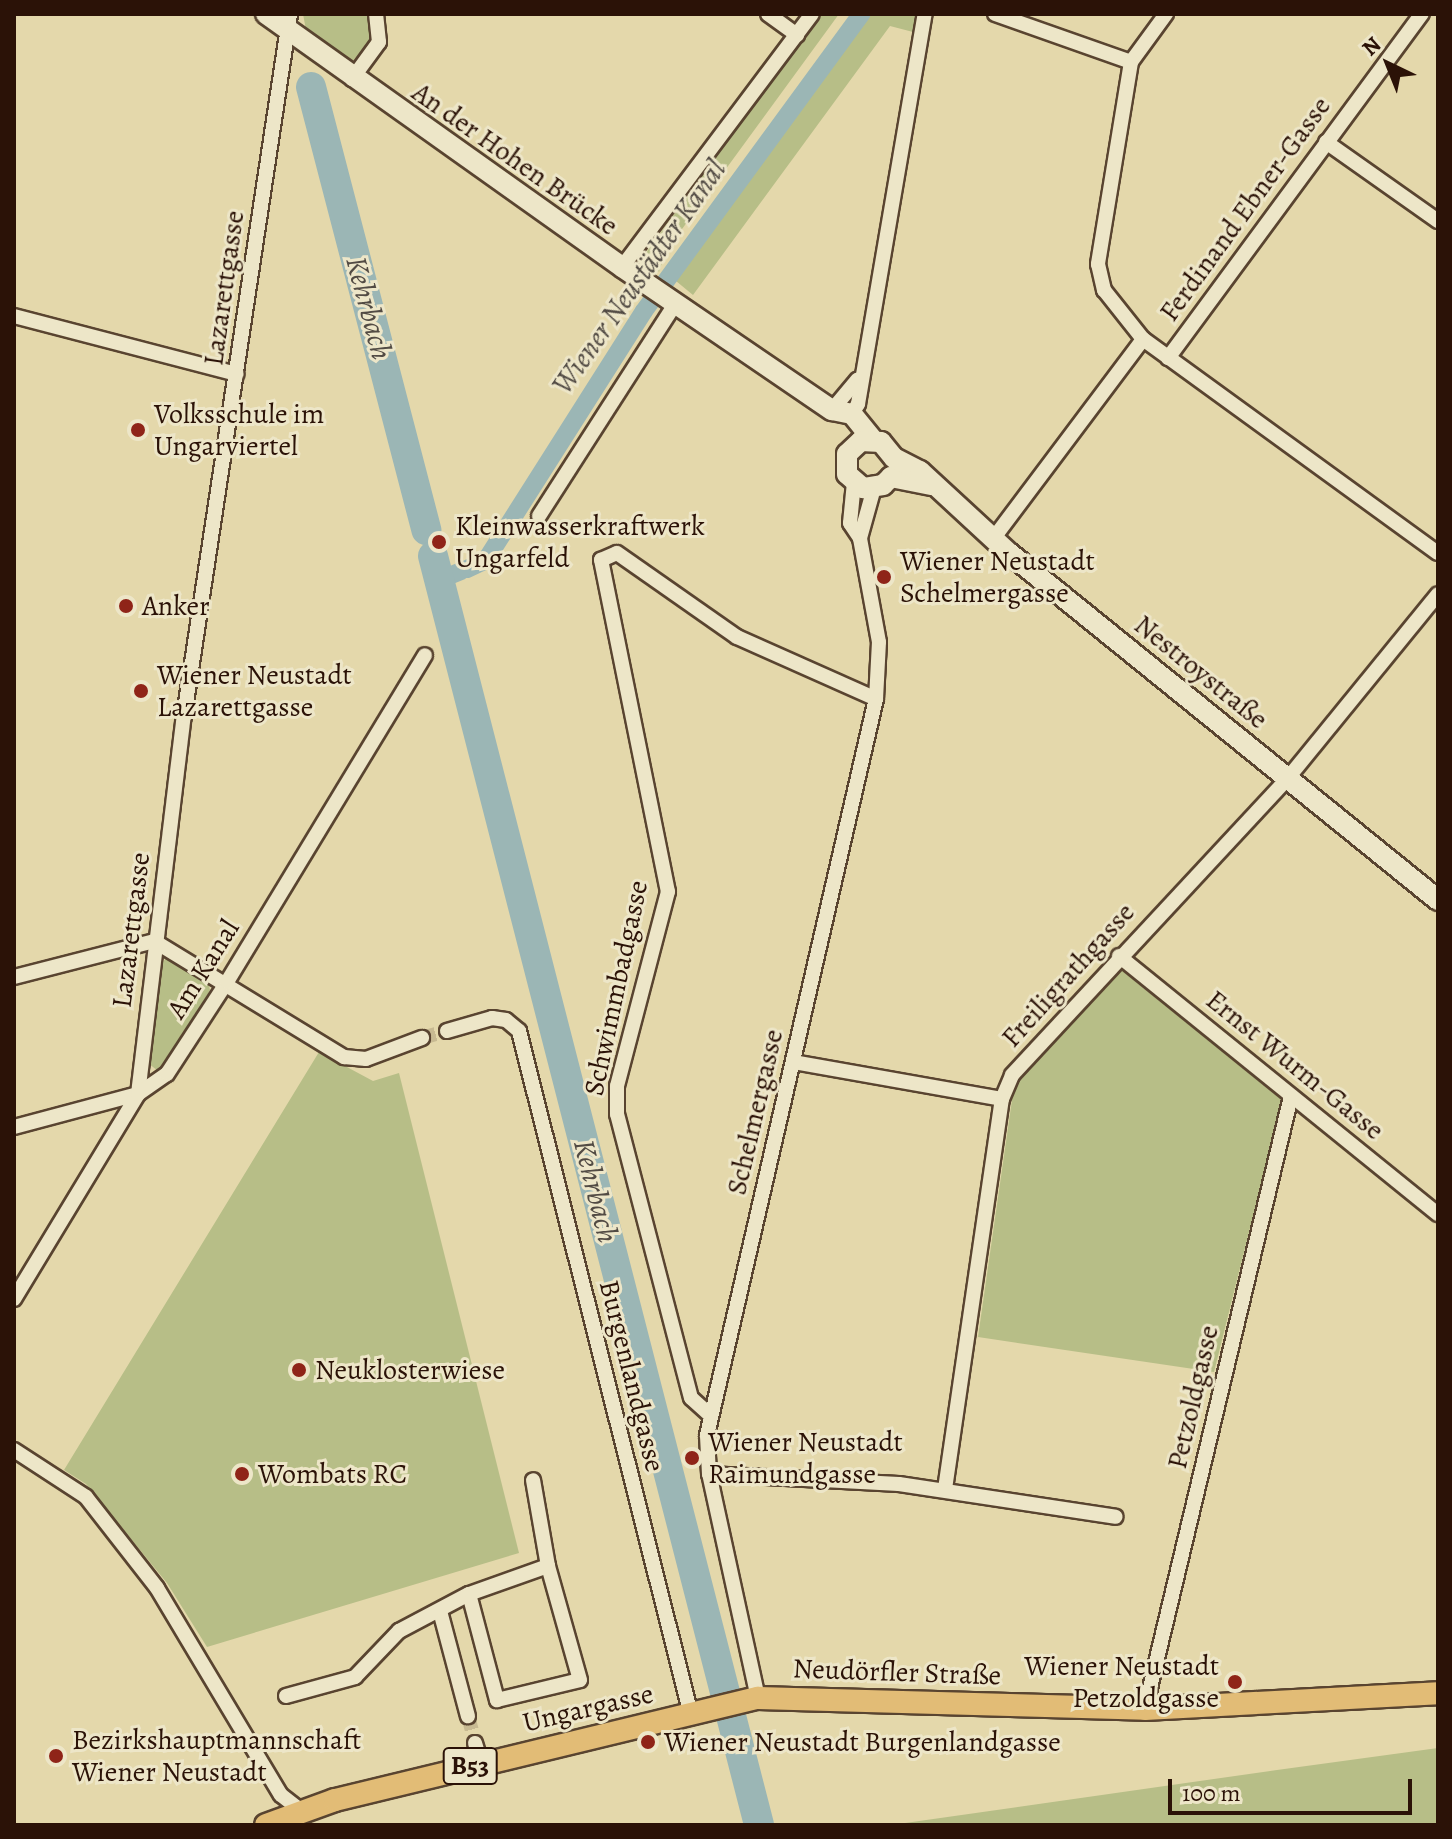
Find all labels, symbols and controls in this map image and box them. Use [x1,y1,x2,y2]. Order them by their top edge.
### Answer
north arrow [1348,24,1428,104]
text: N [1356,30,1388,63]
street label: An der Hohen Brücke [406,75,624,243]
street label: Ferdinand Ebner-Gasse [1152,90,1338,328]
water label: Wiener Neustädter Kanal [544,153,734,401]
street label: Lazarettgasse [196,208,252,368]
water label: Kehrbach [338,252,400,364]
place label: Volksschule im Ungarviertel [154,397,324,463]
marker: Volksschule im Ungarviertel [129,421,147,439]
place label: Kleinwasserkraftwerk Ungarfeld [455,509,705,575]
marker: Kleinwasserkraftwerk Ungarfeld [430,533,448,551]
place label: Wiener Neustadt Schelmergasse [900,544,1095,610]
marker: Wiener Neustadt Schelmergasse [875,568,893,586]
place label: Anker [142,589,210,623]
marker: Anker [117,597,135,615]
street label: Nestroystraße [1127,608,1275,736]
place label: Wiener Neustadt Lazarettgasse [157,658,352,724]
marker: Wiener Neustadt Lazarettgasse [132,682,150,700]
street label: Lazarettgasse [105,850,157,1010]
street label: Schwimmbadgasse [577,877,655,1099]
street label: Freiligrathgasse [994,896,1142,1054]
street label: Am Kanal [160,913,246,1025]
street label: Ernst Wurm-Gasse [1199,983,1391,1147]
street label: Schelmergasse [720,1026,790,1198]
water label: Kehrbach [566,1136,626,1246]
street label: Burgenlandgasse [592,1277,672,1475]
street label: Petzoldgasse [1160,1322,1226,1472]
place label: Neuklosterwiese [315,1353,505,1387]
marker: Neuklosterwiese [290,1361,308,1379]
place label: Wiener Neustadt Raimundgasse [708,1425,903,1491]
marker: Wiener Neustadt Raimundgasse [683,1449,701,1467]
place label: Wombats RC [258,1457,407,1491]
marker: Wombats RC [233,1465,251,1483]
place label: Wiener Neustadt Petzoldgasse [1024,1649,1219,1715]
street label: Neudörfler Straße [792,1652,1002,1692]
marker: Wiener Neustadt Petzoldgasse [1226,1673,1244,1691]
street label: Ungargasse [519,1677,657,1739]
place label: Bezirkshauptmannschaft Wiener Neustadt [72,1723,361,1789]
place label: Wiener Neustadt Burgenlandgasse [664,1725,1061,1759]
marker: Wiener Neustadt Burgenlandgasse [639,1733,657,1751]
road number: B53 [442,1744,498,1788]
marker: Bezirkshauptmannschaft Wiener Neustadt [47,1747,65,1765]
scale bar [1172,1763,1416,1813]
text: 100 m [1182,1777,1241,1809]

